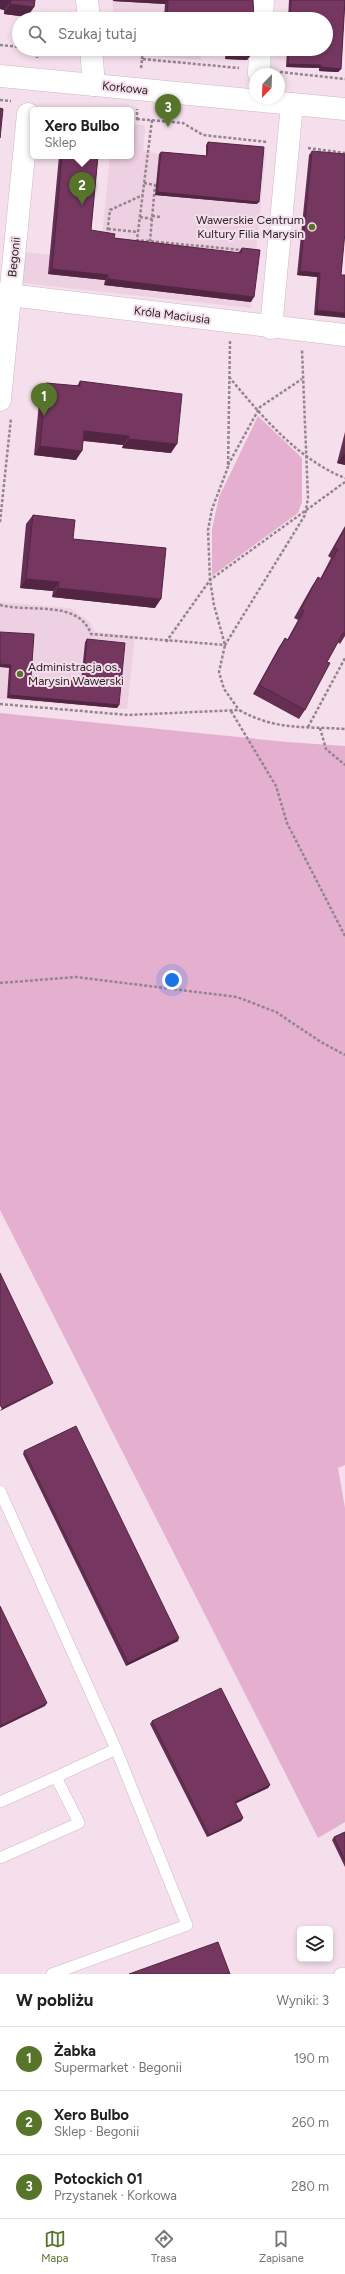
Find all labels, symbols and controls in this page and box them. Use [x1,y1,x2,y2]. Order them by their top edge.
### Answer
search box [12,12,333,56]
icon: search [26,23,48,45]
text: Szukaj tutaj [58,25,137,43]
north arrow [249,68,285,104]
street label: Korkowa [101,79,149,97]
pin: 3 [155,94,181,127]
popup [30,107,134,159]
text: Xero Bulbo [44,117,120,135]
text: Sklep [44,135,76,150]
pin: 2 [69,172,95,205]
place label: Wawerskie Centrum Kultury Filia Marysin [196,213,304,241]
marker: Wawerskie Centrum Kultury Filia Marysin [307,222,317,232]
street label: Begonii [5,236,23,278]
street label: Króla Maciusia [133,303,211,327]
pin: 1 [31,383,57,416]
place label: Administracja os. Marysin Wawerski [28,660,124,688]
marker: Administracja os. Marysin Wawerski [15,669,25,679]
your location [162,970,182,990]
map controls [297,1926,333,1962]
button: layers [297,1926,333,1962]
text: W pobliżu [16,1990,93,2010]
text: Wyniki: 3 [277,1993,329,2008]
text: Żabka [54,2042,96,2060]
text: 1 [26,2051,32,2066]
text: 190 m [294,2051,329,2066]
text: Supermarket · Begonii [54,2060,182,2075]
text: Xero Bulbo [54,2106,129,2124]
text: 2 [25,2115,33,2130]
text: 260 m [292,2115,329,2130]
text: Sklep · Begonii [54,2124,139,2139]
text: Potockich 01 [54,2170,143,2188]
text: 3 [25,2179,33,2194]
text: 280 m [291,2179,329,2194]
text: Przystanek · Korkowa [54,2188,177,2203]
tab: Mapa [41,2228,68,2265]
tab: Trasa [151,2228,177,2265]
tab: Zapisane [259,2228,304,2265]

